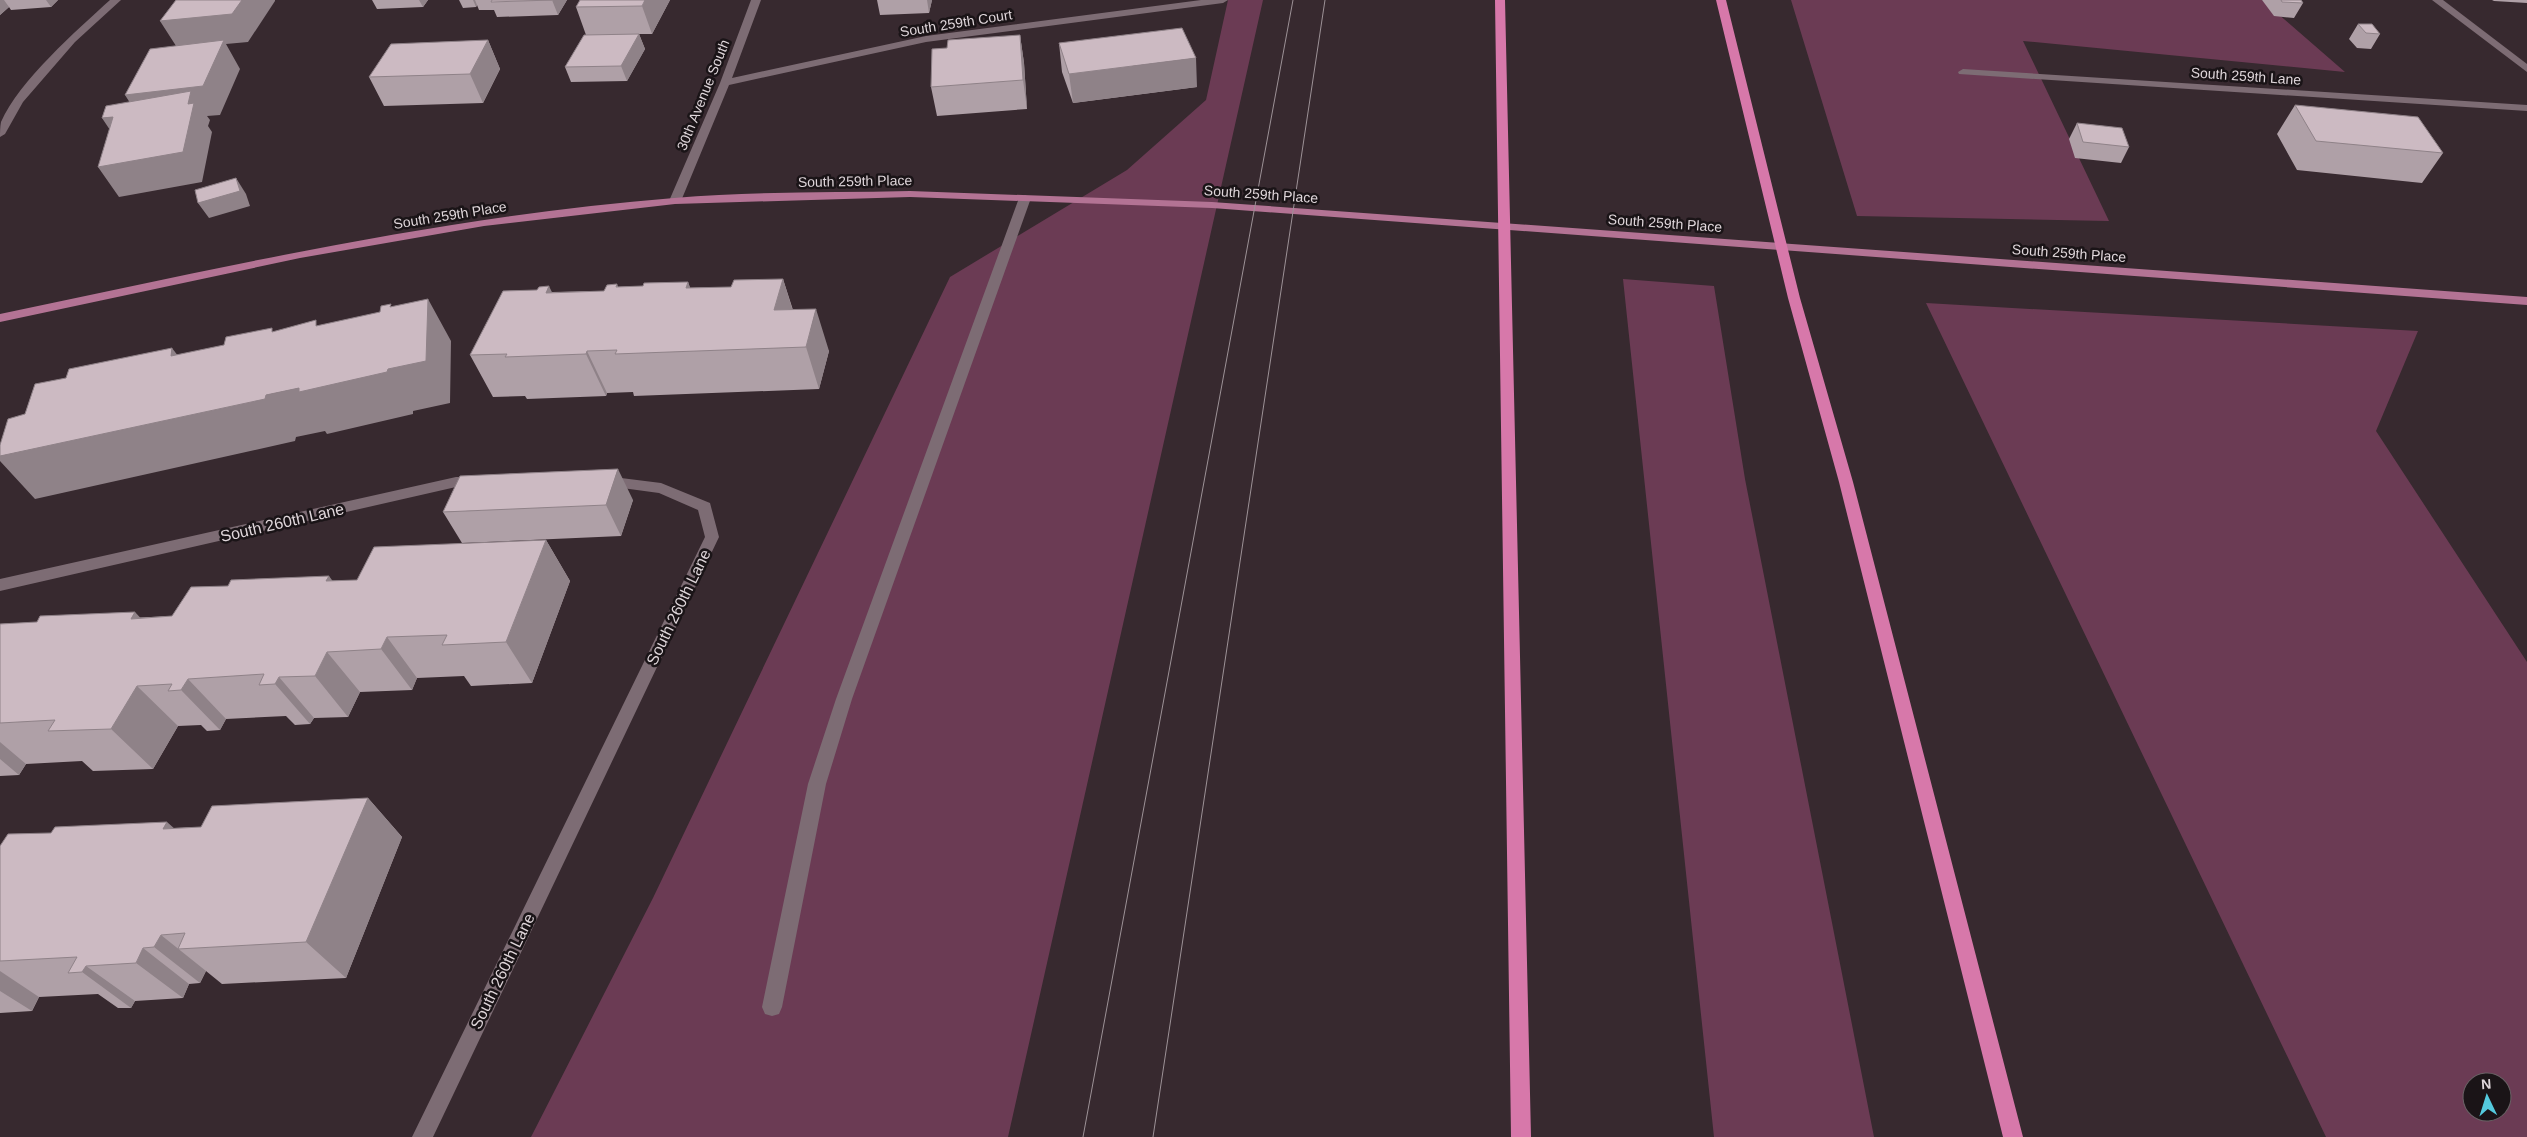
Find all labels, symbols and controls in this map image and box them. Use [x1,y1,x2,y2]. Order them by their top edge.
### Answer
street label: South 259th Court [899,6,1013,40]
street label: 30th Avenue South [673,37,733,153]
street label: South 259th Lane [2190,64,2302,88]
street label: South 259th Place [798,172,913,190]
street label: South 259th Place [1203,182,1319,206]
street label: South 259th Place [392,198,508,232]
street label: South 259th Place [1607,211,1723,235]
street label: South 259th Place [2011,241,2127,265]
street label: South 260th Lane [219,500,346,545]
street label: South 260th Lane [643,547,714,668]
street label: South 260th Lane [467,911,538,1032]
north arrow [2462,1072,2512,1122]
text: N [2480,1076,2492,1092]

